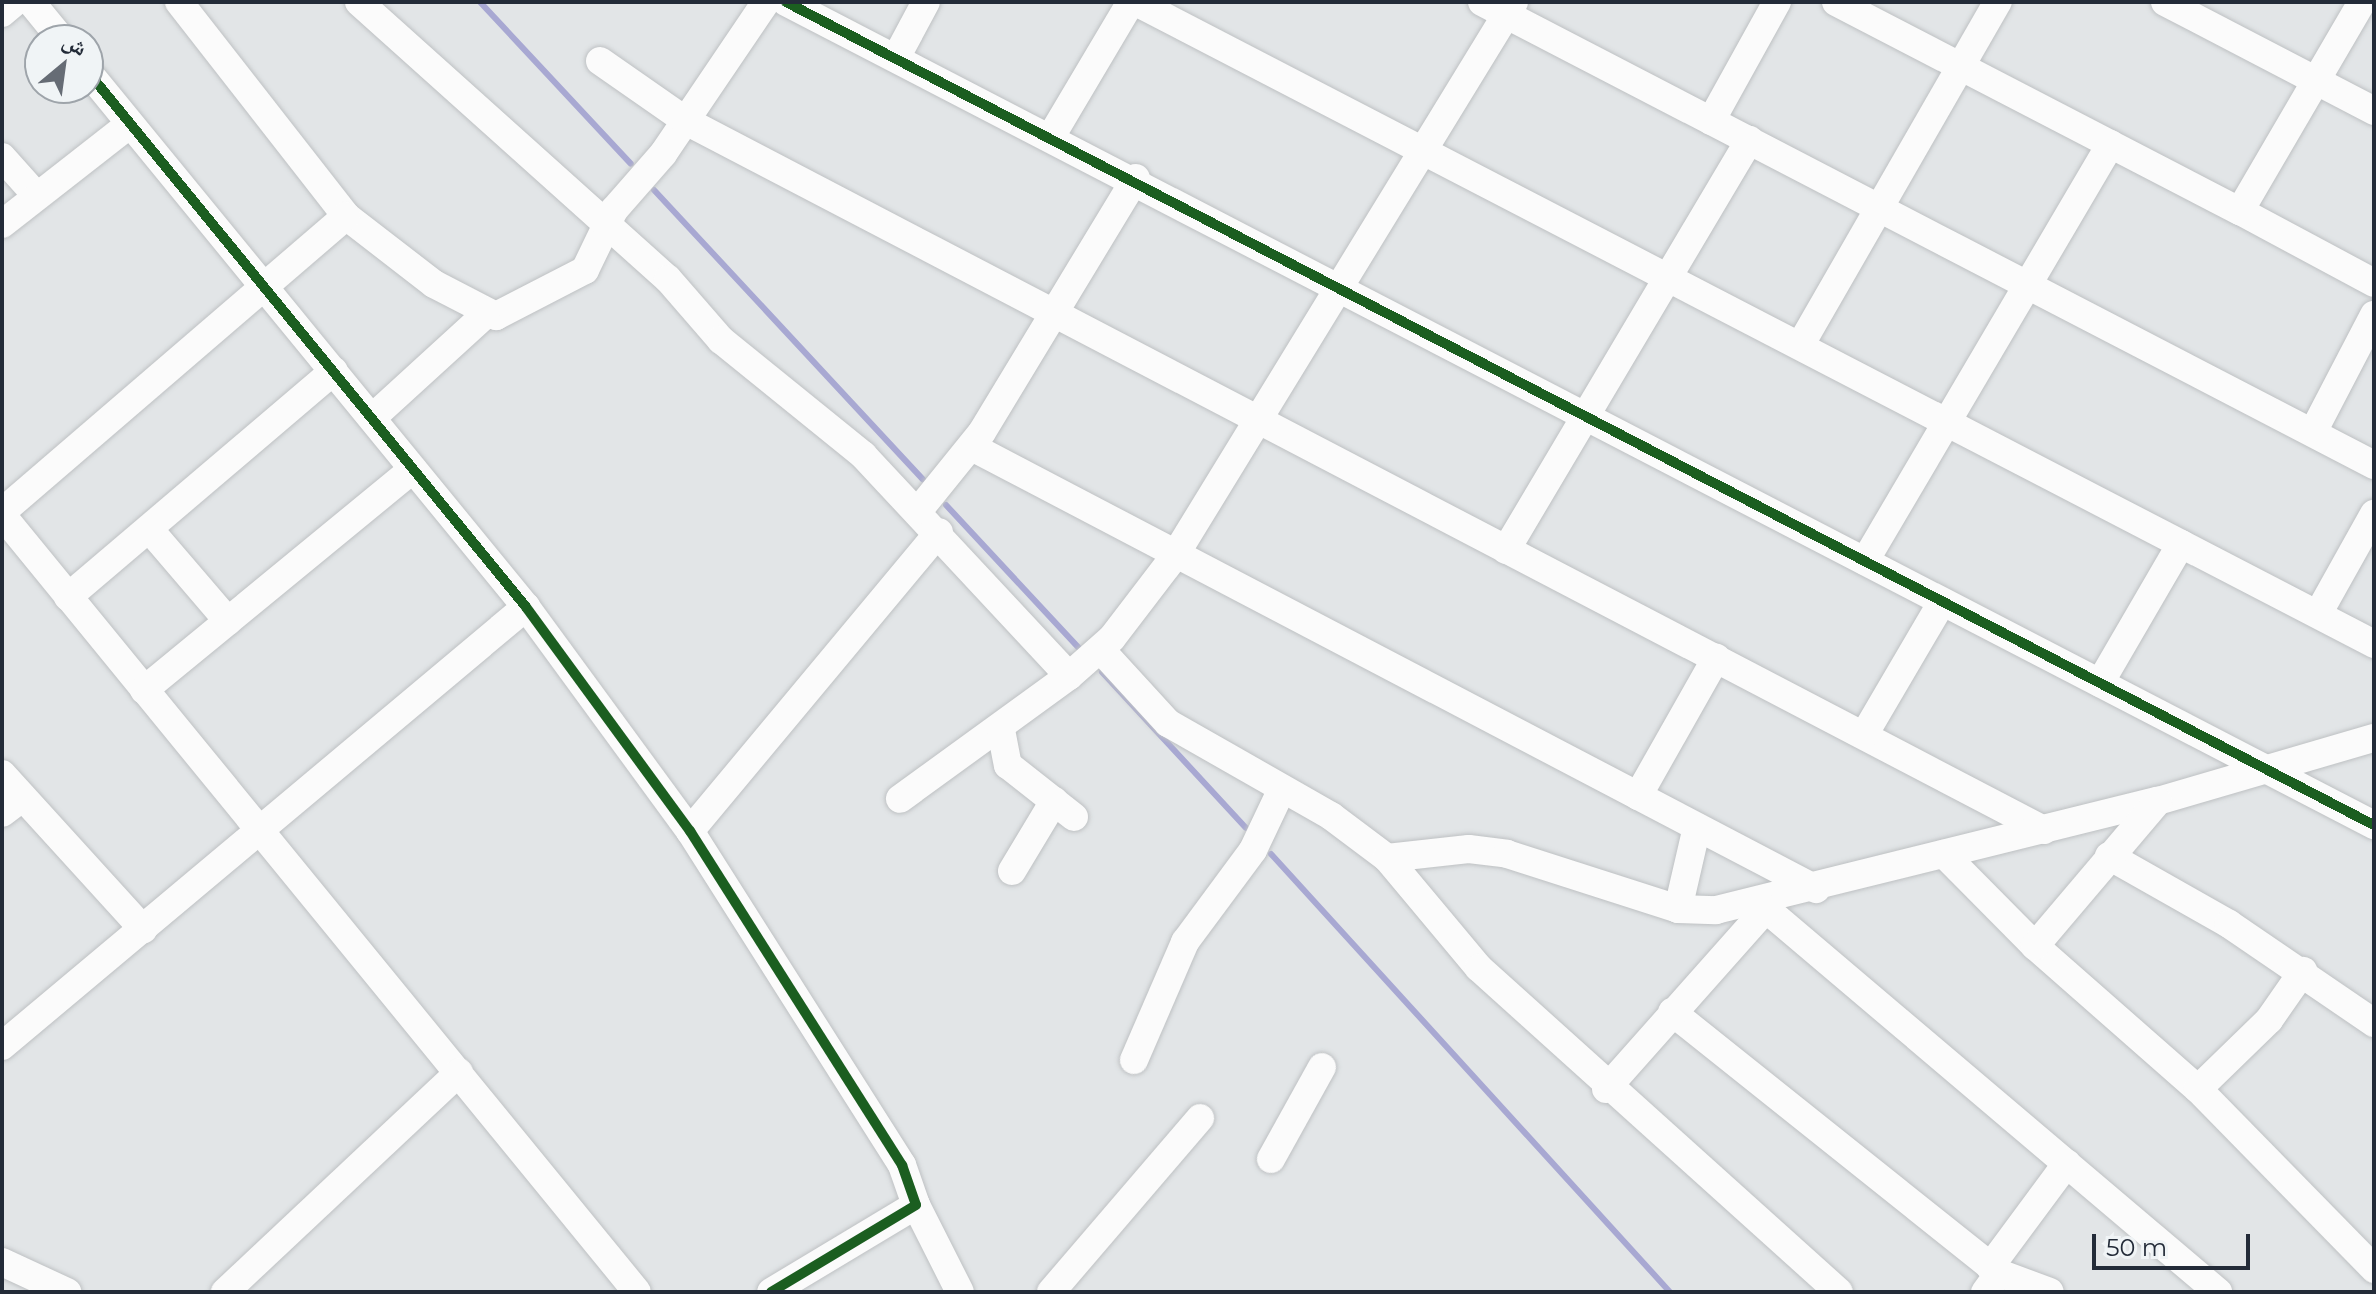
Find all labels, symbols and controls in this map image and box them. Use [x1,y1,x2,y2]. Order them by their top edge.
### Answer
north arrow [24,24,104,104]
text: ش [58,27,92,62]
scale bar [2096,1218,2254,1268]
text: 50 m [2106,1233,2167,1262]

